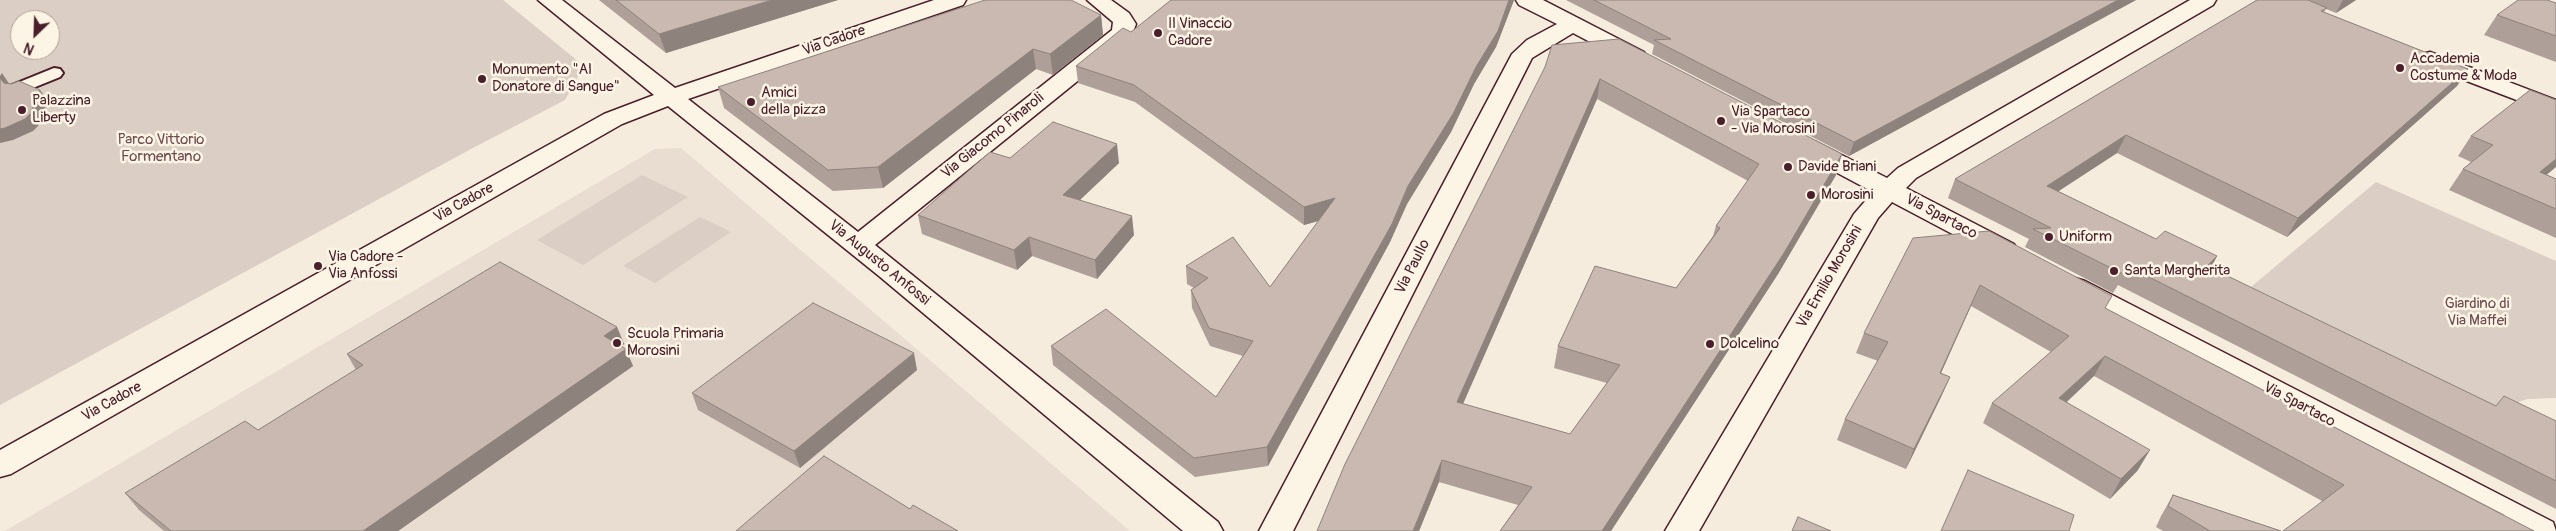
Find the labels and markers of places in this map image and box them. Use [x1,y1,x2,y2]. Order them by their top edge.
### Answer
place label: Il Vinaccio Cadore [1168,15,1232,50]
marker: Il Vinaccio Cadore [1152,27,1164,39]
place label: Accademia Costume & Moda [2410,50,2517,85]
place label: Monumento "Al Donatore di Sangue" [492,61,620,96]
marker: Accademia Costume & Moda [2394,62,2406,74]
marker: Monumento "Al Donatore di Sangue" [476,73,488,85]
place label: Amici della pizza [761,84,826,119]
place label: Palazzina Liberty [32,92,91,127]
marker: Amici della pizza [745,96,757,108]
place label: Via Spartaco - Via Morosini [1731,103,1815,138]
marker: Palazzina Liberty [16,104,28,116]
marker: Via Spartaco - Via Morosini [1715,115,1727,127]
place label: Davide Briani [1798,158,1876,176]
marker: Davide Briani [1782,161,1794,173]
place label: Morosini [1821,186,1873,204]
marker: Morosini [1805,189,1817,201]
place label: Uniform [2059,228,2112,246]
marker: Uniform [2043,231,2055,243]
place label: Via Cadore - Via Anfossi [328,248,403,283]
marker: Via Cadore - Via Anfossi [312,260,324,272]
place label: Santa Margherita [2124,262,2230,280]
marker: Santa Margherita [2108,265,2120,277]
place label: Scuola Primaria Morosini [627,325,724,360]
place label: Dolcelino [1720,335,1779,353]
marker: Scuola Primaria Morosini [611,337,623,349]
marker: Dolcelino [1704,338,1716,350]

